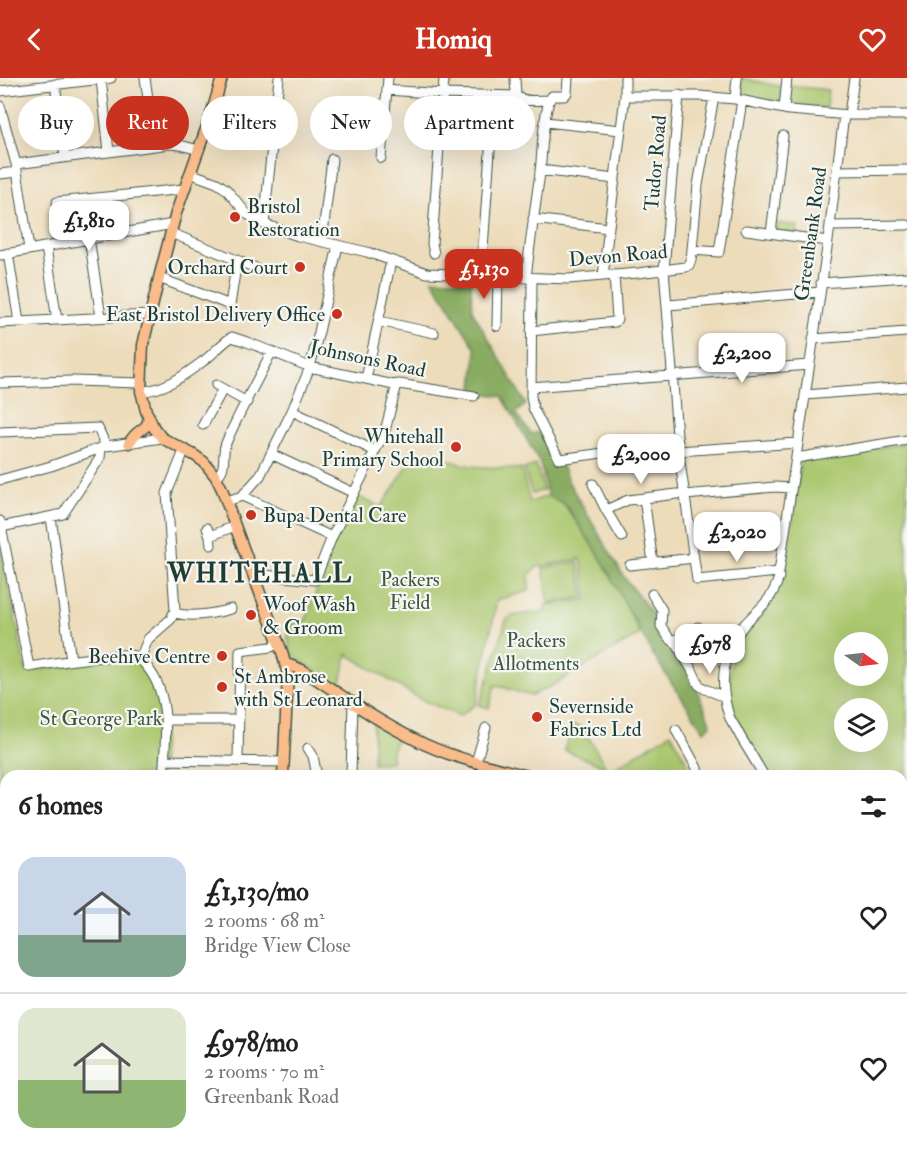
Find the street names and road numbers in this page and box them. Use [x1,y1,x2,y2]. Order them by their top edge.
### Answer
street label: Tudor Road [639,114,672,212]
street label: Greenbank Road [789,165,832,303]
street label: Devon Road [568,239,669,272]
street label: Johnsons Road [307,334,428,383]

